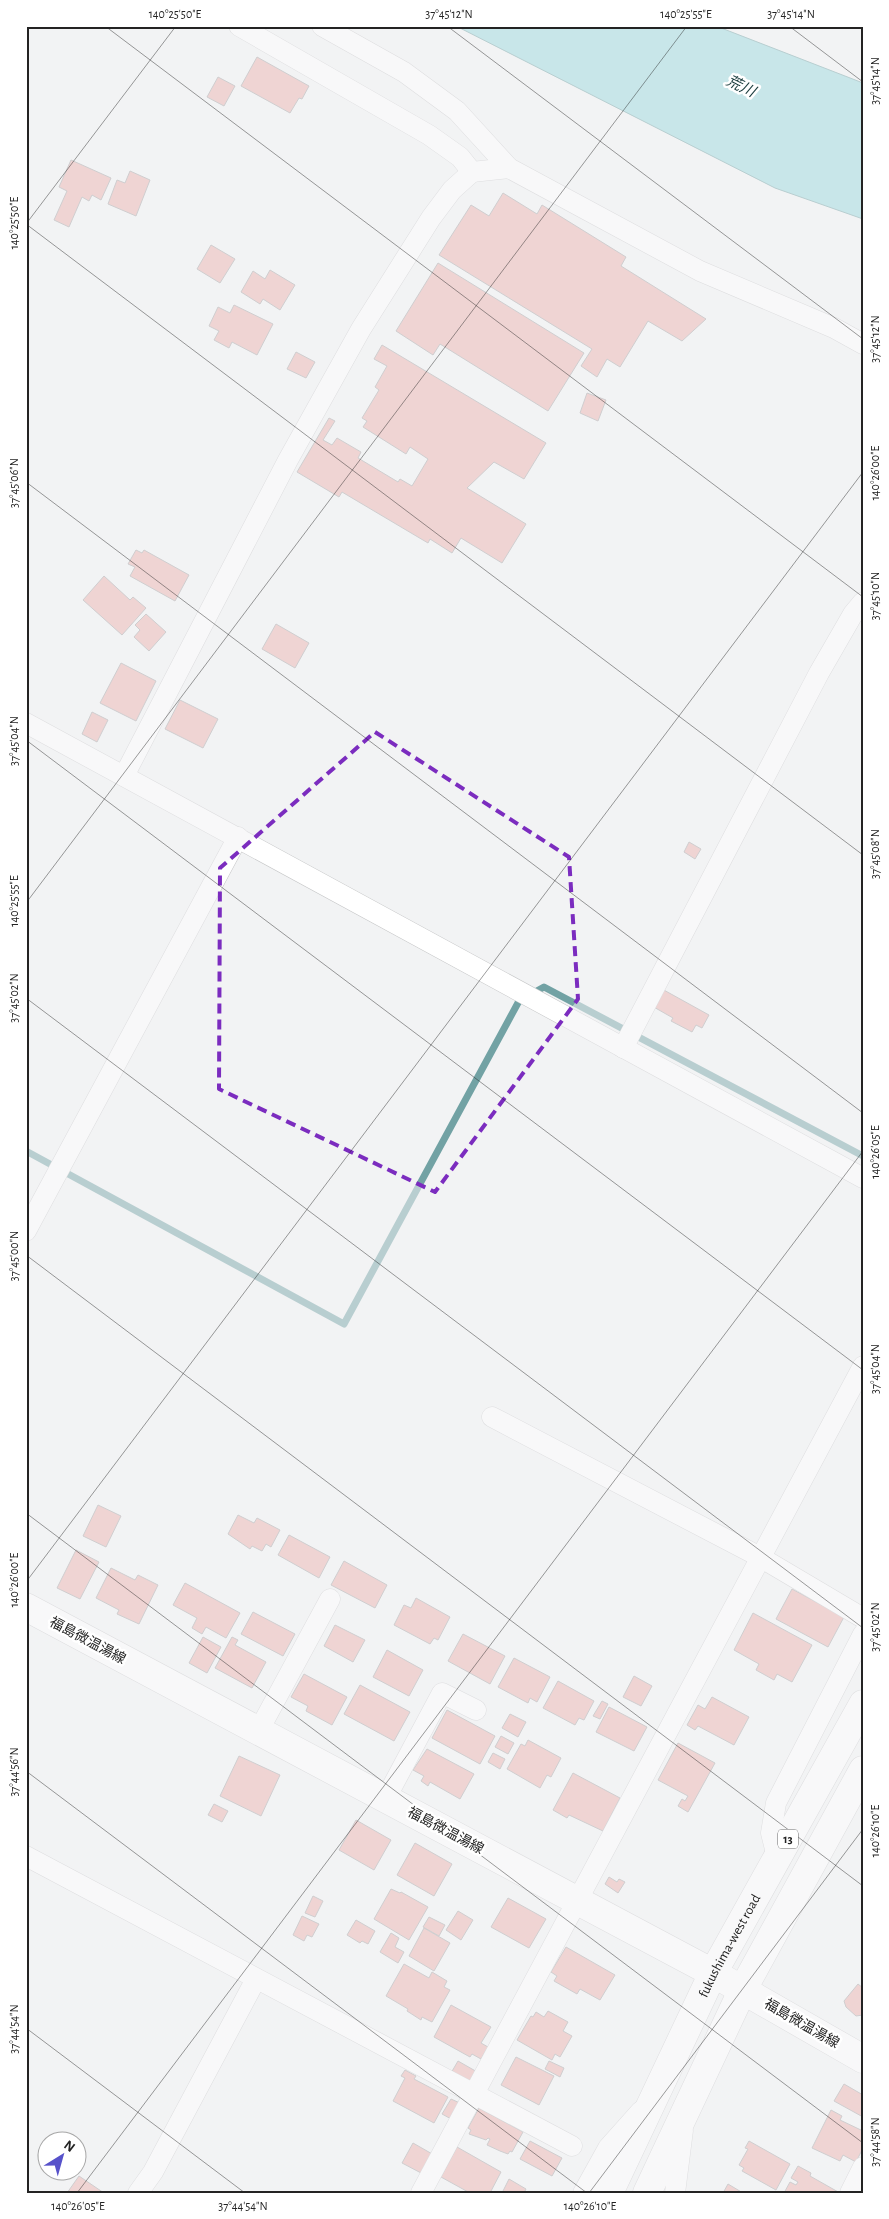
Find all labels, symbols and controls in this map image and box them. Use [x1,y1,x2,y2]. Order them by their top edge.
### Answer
text: 140°25'50"E [149,8,202,20]
text: 37°45'12"N [425,8,473,20]
text: 140°25'55"E [660,8,712,20]
text: 37°45'14"N [767,8,815,20]
text: 37°45'14"N [869,57,881,105]
water label: 荒川 [724,72,760,101]
text: 140°25'50"E [8,196,20,249]
text: 37°45'12"N [869,315,881,363]
text: 140°26'00"E [869,445,881,500]
text: 37°45'06"N [8,458,20,508]
text: 37°45'10"N [869,572,881,620]
text: 37°45'04"N [8,716,20,766]
text: 37°45'08"N [869,829,881,879]
text: 140°25'55"E [8,875,20,927]
text: 37°45'02"N [8,973,20,1023]
text: 140°26'05"E [869,1125,881,1179]
text: 37°45'00"N [8,1231,20,1281]
text: 37°45'04"N [869,1344,881,1394]
text: 140°26'00"E [8,1552,20,1607]
text: 37°45'02"N [869,1602,881,1652]
street label: 福島微温湯線 [47,1614,128,1667]
text: 37°44'56"N [8,1747,20,1797]
street label: 福島微温湯線 [405,1804,486,1857]
text: 140°26'10"E [869,1805,881,1857]
road number: 13 [778,1830,798,1848]
street label: fukushima-west road [696,1892,763,2000]
street label: 福島微温湯線 [762,1996,842,2051]
text: 37°44'54"N [8,2004,20,2054]
text: 37°44'58"N [869,2117,881,2167]
north arrow [38,2132,88,2182]
text: N [61,2138,77,2155]
text: 140°26'05"E [51,2200,105,2212]
text: 37°44'54"N [218,2200,268,2212]
text: 140°26'10"E [564,2200,616,2212]

